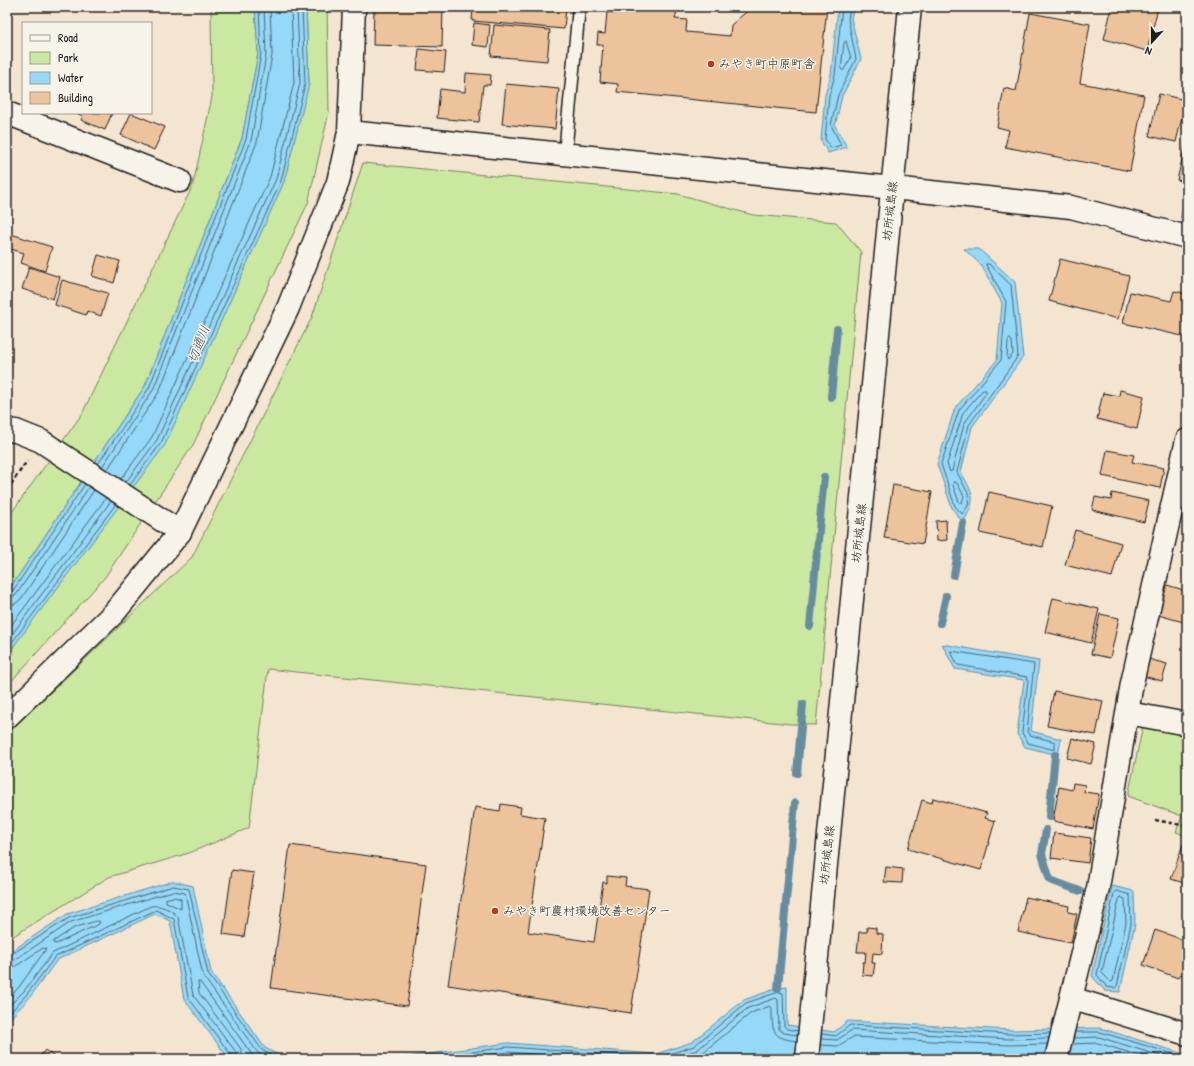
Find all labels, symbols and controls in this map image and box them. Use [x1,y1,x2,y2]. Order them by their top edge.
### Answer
legend [22,22,152,114]
north arrow [1132,22,1172,62]
text: Road [58,29,78,46]
text: N [1143,44,1154,59]
text: Park [58,49,78,66]
place label: みやき町中原町舎 [719,55,815,72]
marker: みやき町中原町舎 [706,59,716,69]
text: Water [58,69,84,86]
text: Building [58,89,93,106]
street label: 坊所城島線 [878,180,901,242]
water label: 切通川 [183,323,213,365]
street label: 坊所城島線 [847,502,870,564]
street label: 坊所城島線 [815,824,838,886]
place label: みやき町農村環境改善センター [503,902,671,919]
marker: みやき町農村環境改善センター [490,906,500,916]

